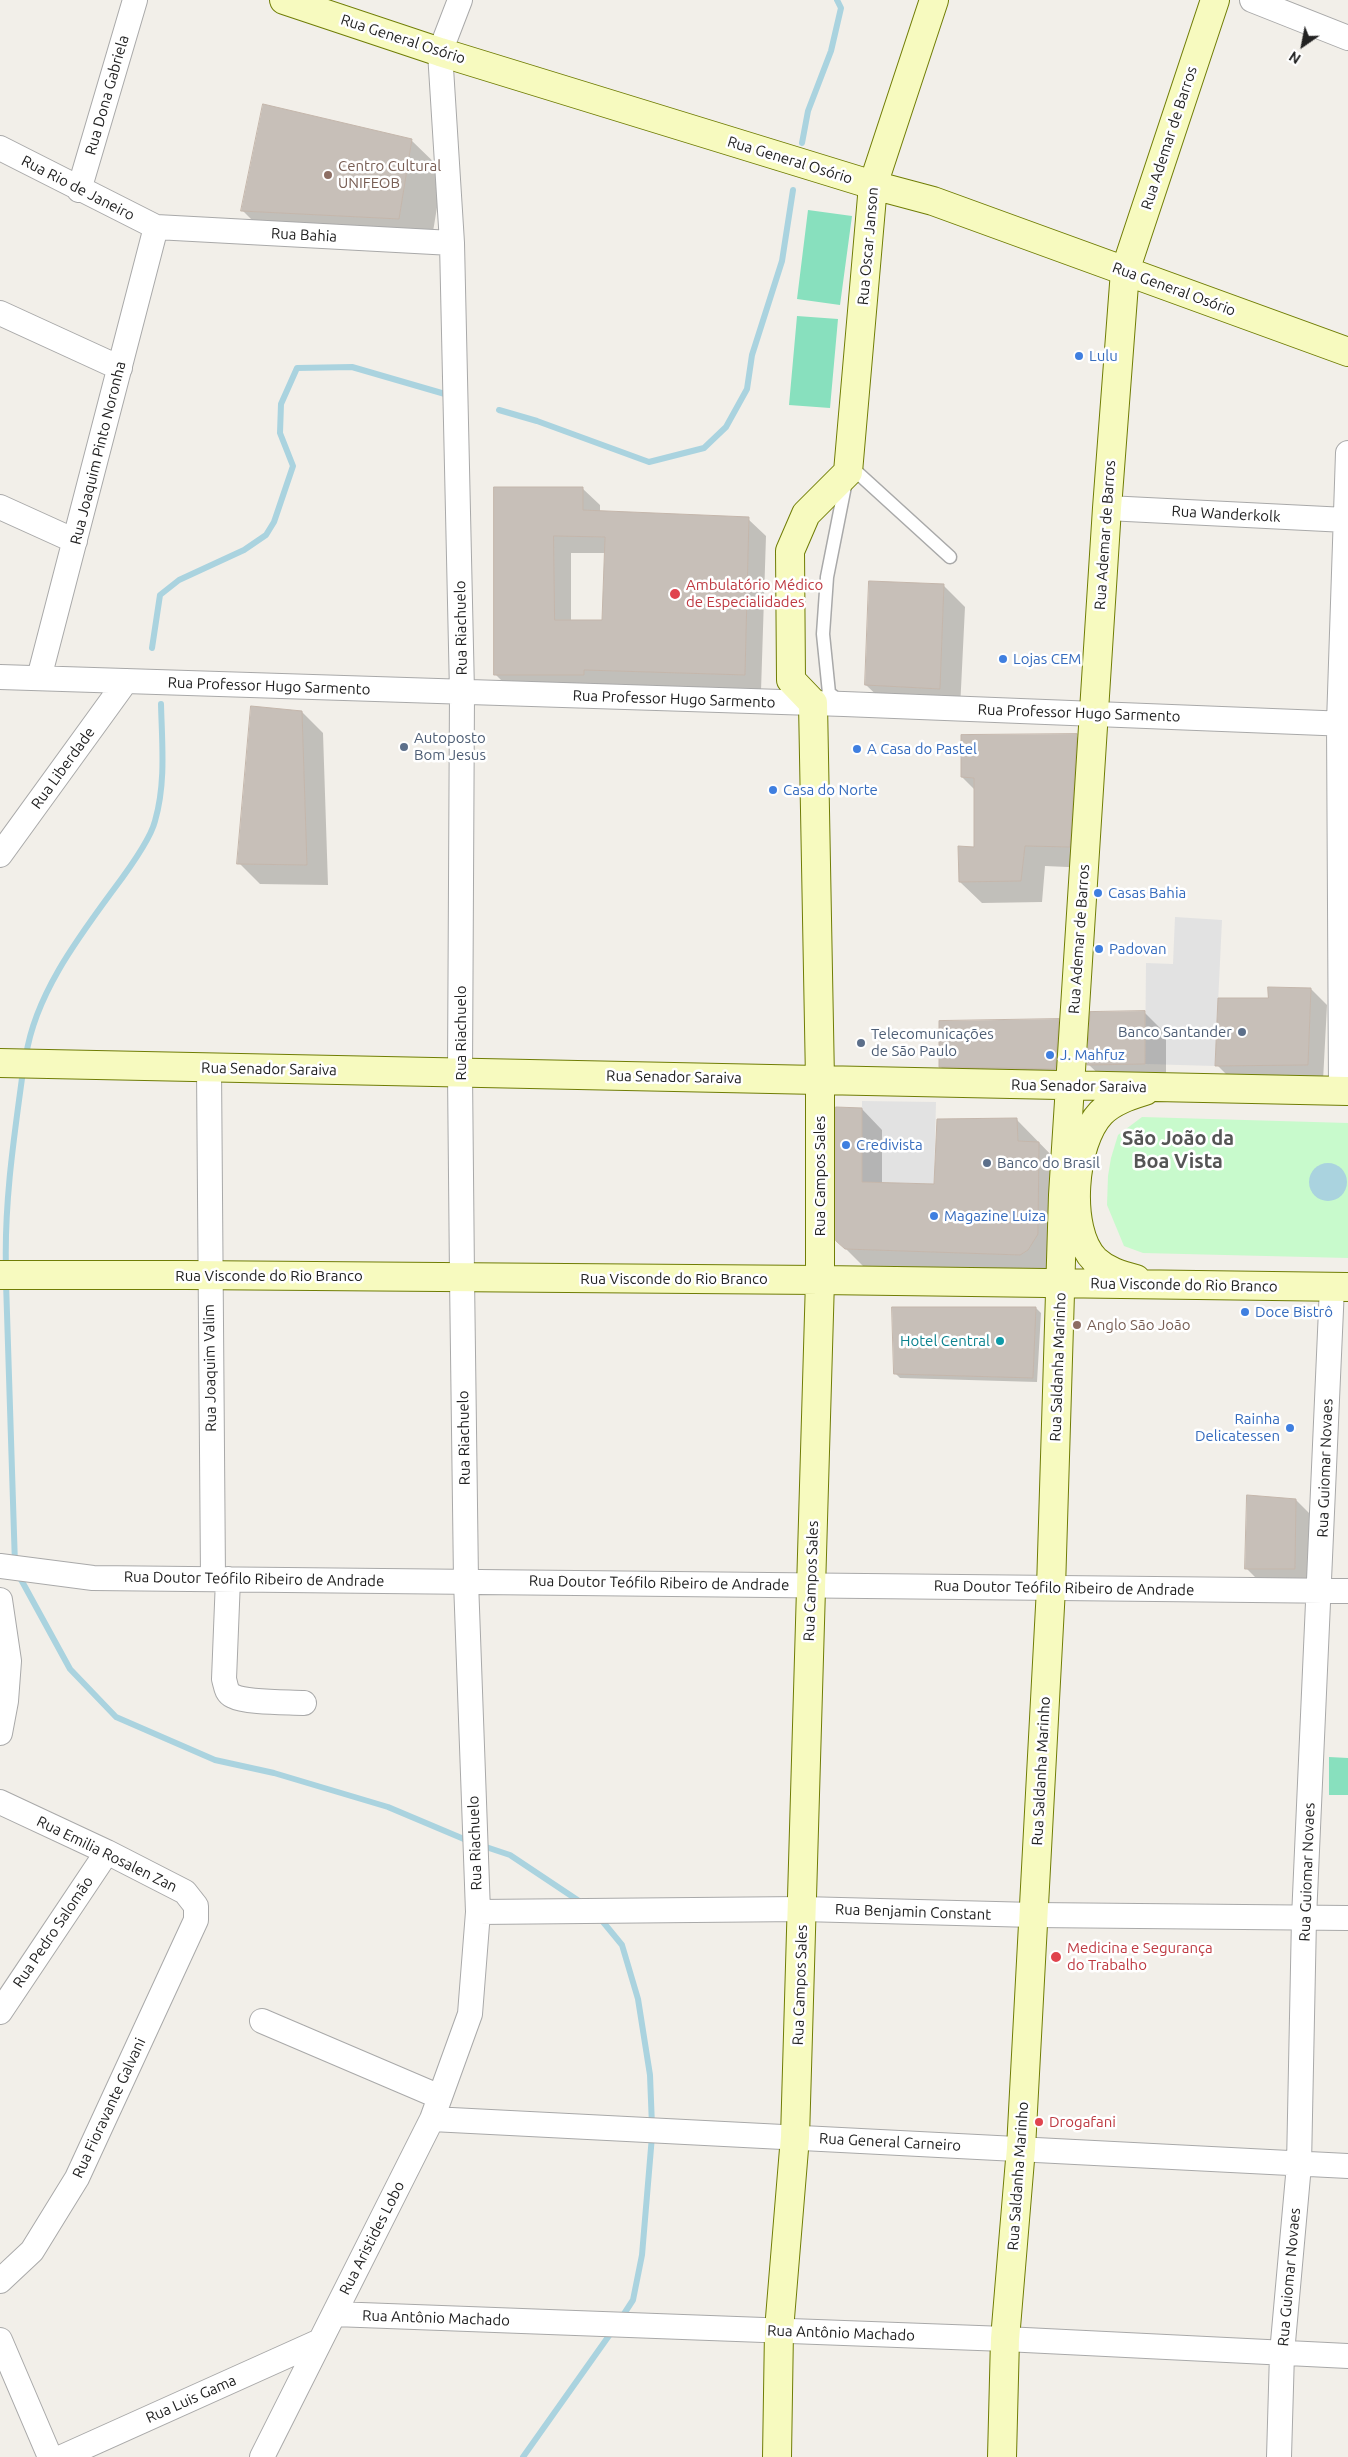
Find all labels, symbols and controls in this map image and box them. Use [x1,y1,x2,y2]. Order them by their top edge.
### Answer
street label: Rua General Osório [338,10,468,68]
north arrow [1278,20,1328,70]
street label: Rua Dona Gabriela [81,33,133,157]
text: N [1286,48,1304,67]
street label: Rua Ademar de Barros [1137,64,1201,212]
street label: Rua General Osório [725,132,855,188]
street label: Rua Rio de Janeiro [18,152,138,224]
place label: Centro Cultural UNIFEOB [338,157,441,192]
marker: Centro Cultural UNIFEOB [322,169,334,181]
street label: Rua Oscar Janson [854,186,882,306]
street label: Rua Bahia [270,224,338,246]
street label: Rua General Osório [1110,258,1238,320]
place label: Lulu [1089,347,1118,365]
marker: Lulu [1073,350,1085,362]
street label: Rua Joaquim Pinto Noronha [66,359,130,547]
street label: Rua Ademar de Barros [1091,460,1119,610]
street label: Rua Wanderkolk [1171,502,1281,526]
place label: Ambulatório Médico de Especialidades [686,576,823,611]
street label: Rua Riachuelo [451,580,471,676]
marker: Ambulatório Médico de Especialidades [668,587,682,601]
place label: Lojas CEM [1013,650,1081,668]
marker: Lojas CEM [997,653,1009,665]
street label: Rua Professor Hugo Sarmento [167,673,371,699]
street label: Rua Professor Hugo Sarmento [572,686,776,712]
street label: Rua Professor Hugo Sarmento [977,700,1181,726]
street label: Rua Liberdade [27,724,99,812]
place label: Autoposto Bom Jesus [414,729,486,764]
place label: A Casa do Pastel [867,740,977,758]
marker: Autoposto Bom Jesus [398,741,410,753]
marker: A Casa do Pastel [851,743,863,755]
place label: Casa do Norte [783,781,878,799]
marker: Casa do Norte [767,784,779,796]
street label: Rua Ademar de Barros [1065,864,1093,1014]
place label: Casas Bahia [1108,884,1186,902]
marker: Casas Bahia [1092,887,1104,899]
place label: Padovan [1109,940,1167,958]
marker: Padovan [1093,943,1105,955]
street label: Rua Riachuelo [452,986,470,1080]
place label: Banco Santander [1118,1023,1232,1041]
place label: Telecomunicações de São Paulo [871,1025,994,1060]
marker: Banco Santander [1236,1026,1248,1038]
marker: Telecomunicações de São Paulo [855,1037,867,1049]
place label: J. Mahfuz [1060,1046,1125,1064]
marker: J. Mahfuz [1044,1049,1056,1061]
street label: Rua Senador Saraiva [201,1059,337,1079]
street label: Rua Senador Saraiva [606,1067,742,1087]
street label: Rua Senador Saraiva [1011,1076,1147,1096]
street label: Rua Campos Sales [811,1116,829,1236]
district label: São João da Boa Vista [1122,1126,1234,1173]
place label: Credivista [856,1136,923,1154]
marker: Credivista [840,1139,852,1151]
place label: Banco do Brasil [997,1154,1100,1172]
marker: Banco do Brasil [981,1157,993,1169]
place label: Magazine Luiza [944,1207,1046,1225]
marker: Magazine Luiza [928,1210,940,1222]
street label: Rua Visconde do Rio Branco [175,1267,363,1285]
street label: Rua Visconde do Rio Branco [580,1270,768,1288]
street label: Rua Visconde do Rio Branco [1090,1274,1278,1296]
street label: Rua Saldanha Marinho [1046,1292,1070,1442]
place label: Doce Bistrô [1255,1303,1333,1321]
street label: Rua Joaquim Valim [200,1304,220,1432]
marker: Doce Bistrô [1239,1306,1251,1318]
place label: Anglo São João [1087,1316,1191,1334]
marker: Anglo São João [1071,1319,1083,1331]
place label: Hotel Central [900,1332,990,1350]
marker: Hotel Central [994,1335,1006,1347]
street label: Rua Riachuelo [454,1390,474,1486]
street label: Rua Guiomar Novaes [1314,1398,1336,1538]
place label: Rainha Delicatessen [1195,1410,1280,1445]
marker: Rainha Delicatessen [1284,1422,1296,1434]
street label: Rua Campos Sales [800,1520,822,1642]
street label: Rua Doutor Teófilo Ribeiro de Andrade [124,1568,384,1590]
street label: Rua Doutor Teófilo Ribeiro de Andrade [529,1572,789,1594]
street label: Rua Doutor Teófilo Ribeiro de Andrade [934,1577,1194,1599]
street label: Rua Saldanha Marinho [1028,1696,1054,1846]
street label: Rua Riachuelo [464,1795,486,1891]
street label: Rua Guiomar Novaes [1296,1802,1318,1942]
street label: Rua Emilia Rosalen Zan [34,1812,180,1896]
street label: Rua Pedro Salomão [9,1873,97,1991]
street label: Rua Benjamin Constant [835,1900,991,1924]
street label: Rua Campos Sales [789,1924,811,2046]
place label: Medicina e Segurança do Trabalho [1067,1939,1213,1974]
marker: Medicina e Segurança do Trabalho [1049,1950,1063,1964]
street label: Rua Fioravante Galvani [69,2035,149,2181]
street label: Rua Saldanha Marinho [1004,2101,1032,2251]
place label: Drogafani [1049,2113,1116,2131]
marker: Drogafani [1033,2116,1045,2128]
street label: Rua General Carneiro [818,2129,962,2155]
street label: Rua Aristides Lobo [336,2178,408,2298]
street label: Rua Guiomar Novaes [1274,2207,1304,2347]
street label: Rua Antônio Machado [362,2306,510,2330]
street label: Rua Antônio Machado [767,2321,915,2345]
street label: Rua Luis Gama [143,2371,239,2427]

